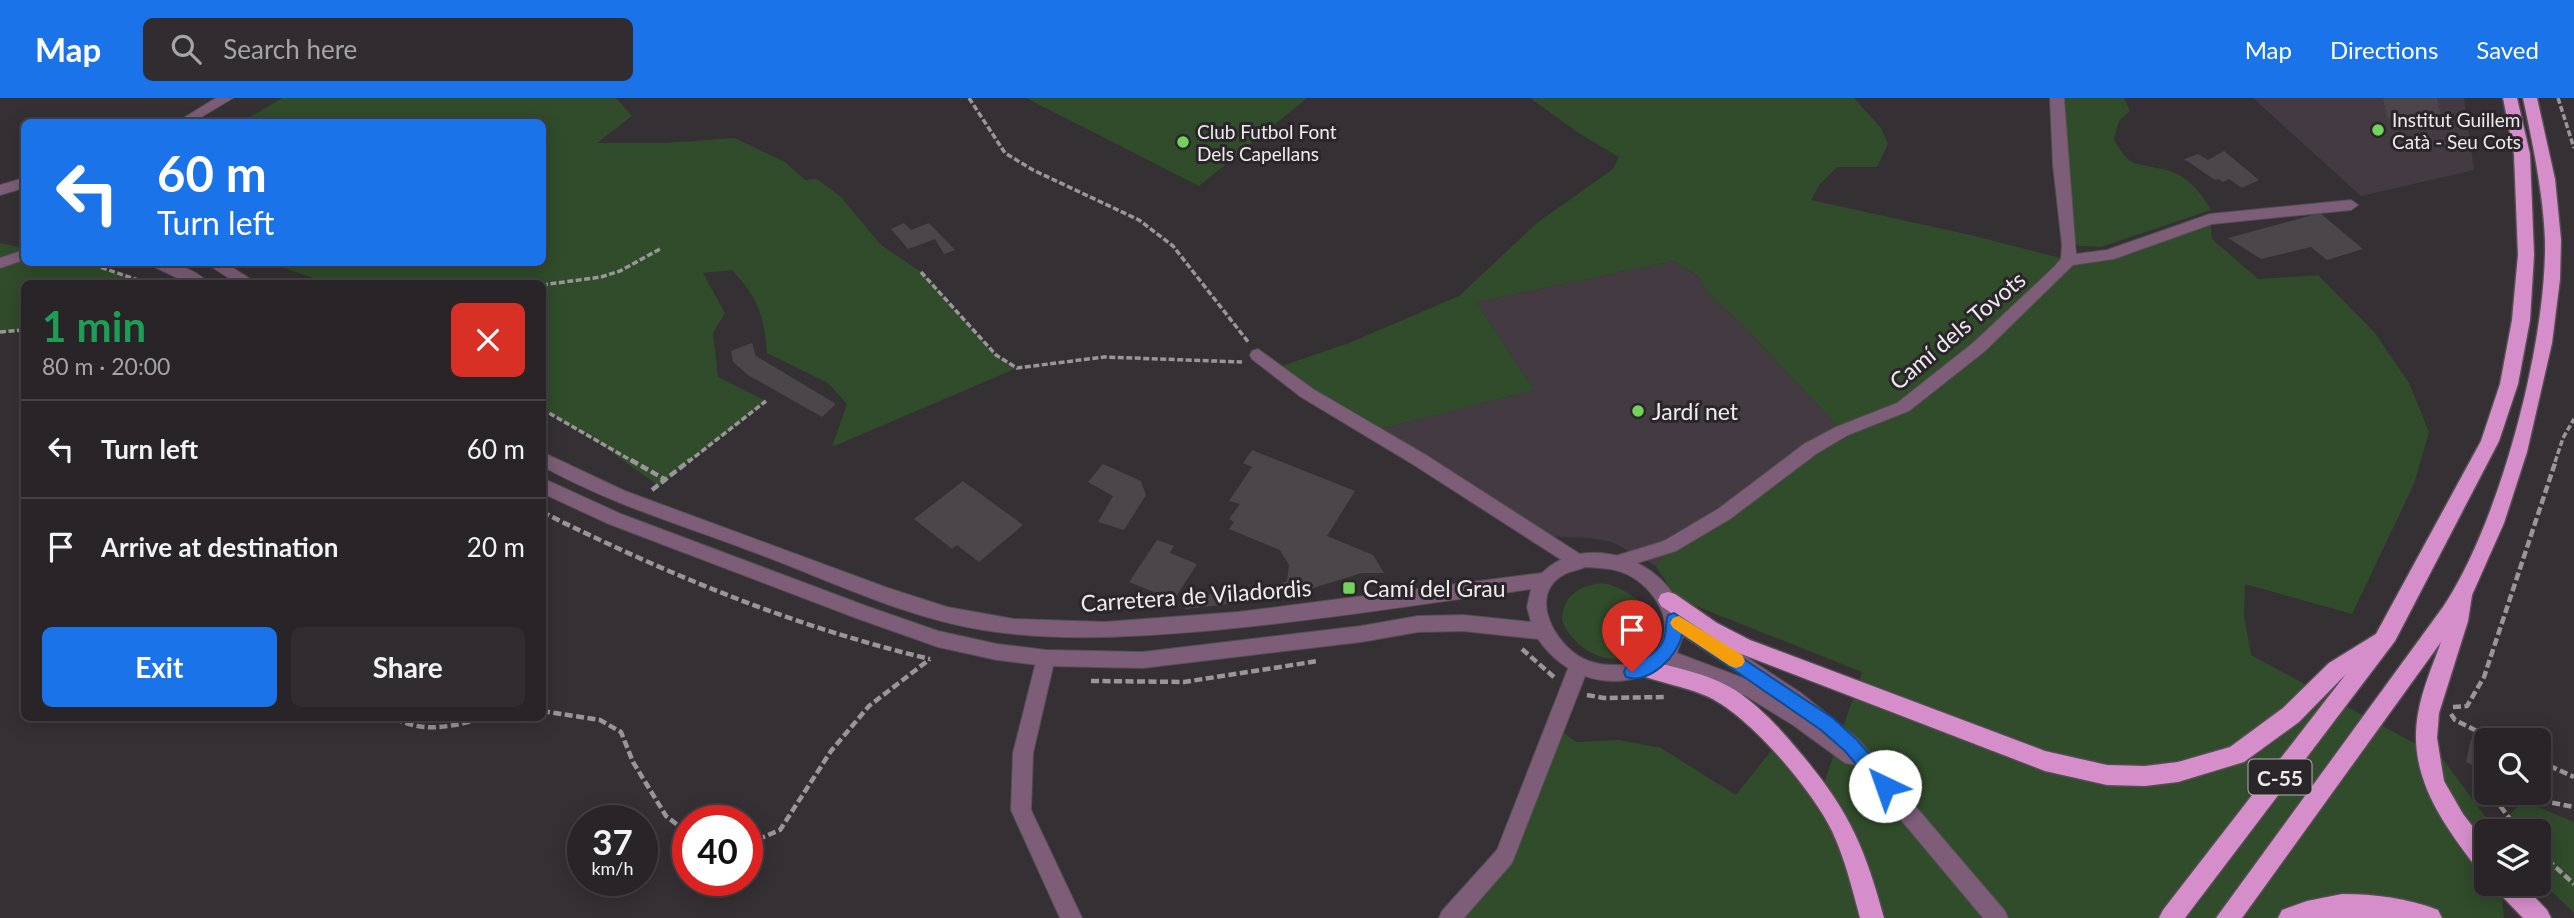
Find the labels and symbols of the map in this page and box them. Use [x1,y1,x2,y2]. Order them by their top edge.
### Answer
place label: Institut Guillem Catà - Seu Cots [2392,108,2521,153]
place label: Club Futbol Font Dels Capellans [1197,120,1337,165]
marker: Institut Guillem Catà - Seu Cots [2370,122,2386,138]
marker: Club Futbol Font Dels Capellans [1175,134,1191,150]
street label: Camí dels Tovots [1883,265,2031,395]
place label: Jardí net [1652,397,1739,425]
marker: Jardí net [1630,403,1646,419]
street label: Carretera de Viladordis [1080,573,1312,617]
place label: Camí del Grau [1363,574,1506,602]
marker: Camí del Grau [1341,580,1357,596]
pin [1602,600,1662,672]
position arrow [1848,749,1922,823]
road number: C-55 [2248,760,2312,794]
speed limit sign: 40 [672,805,763,896]

